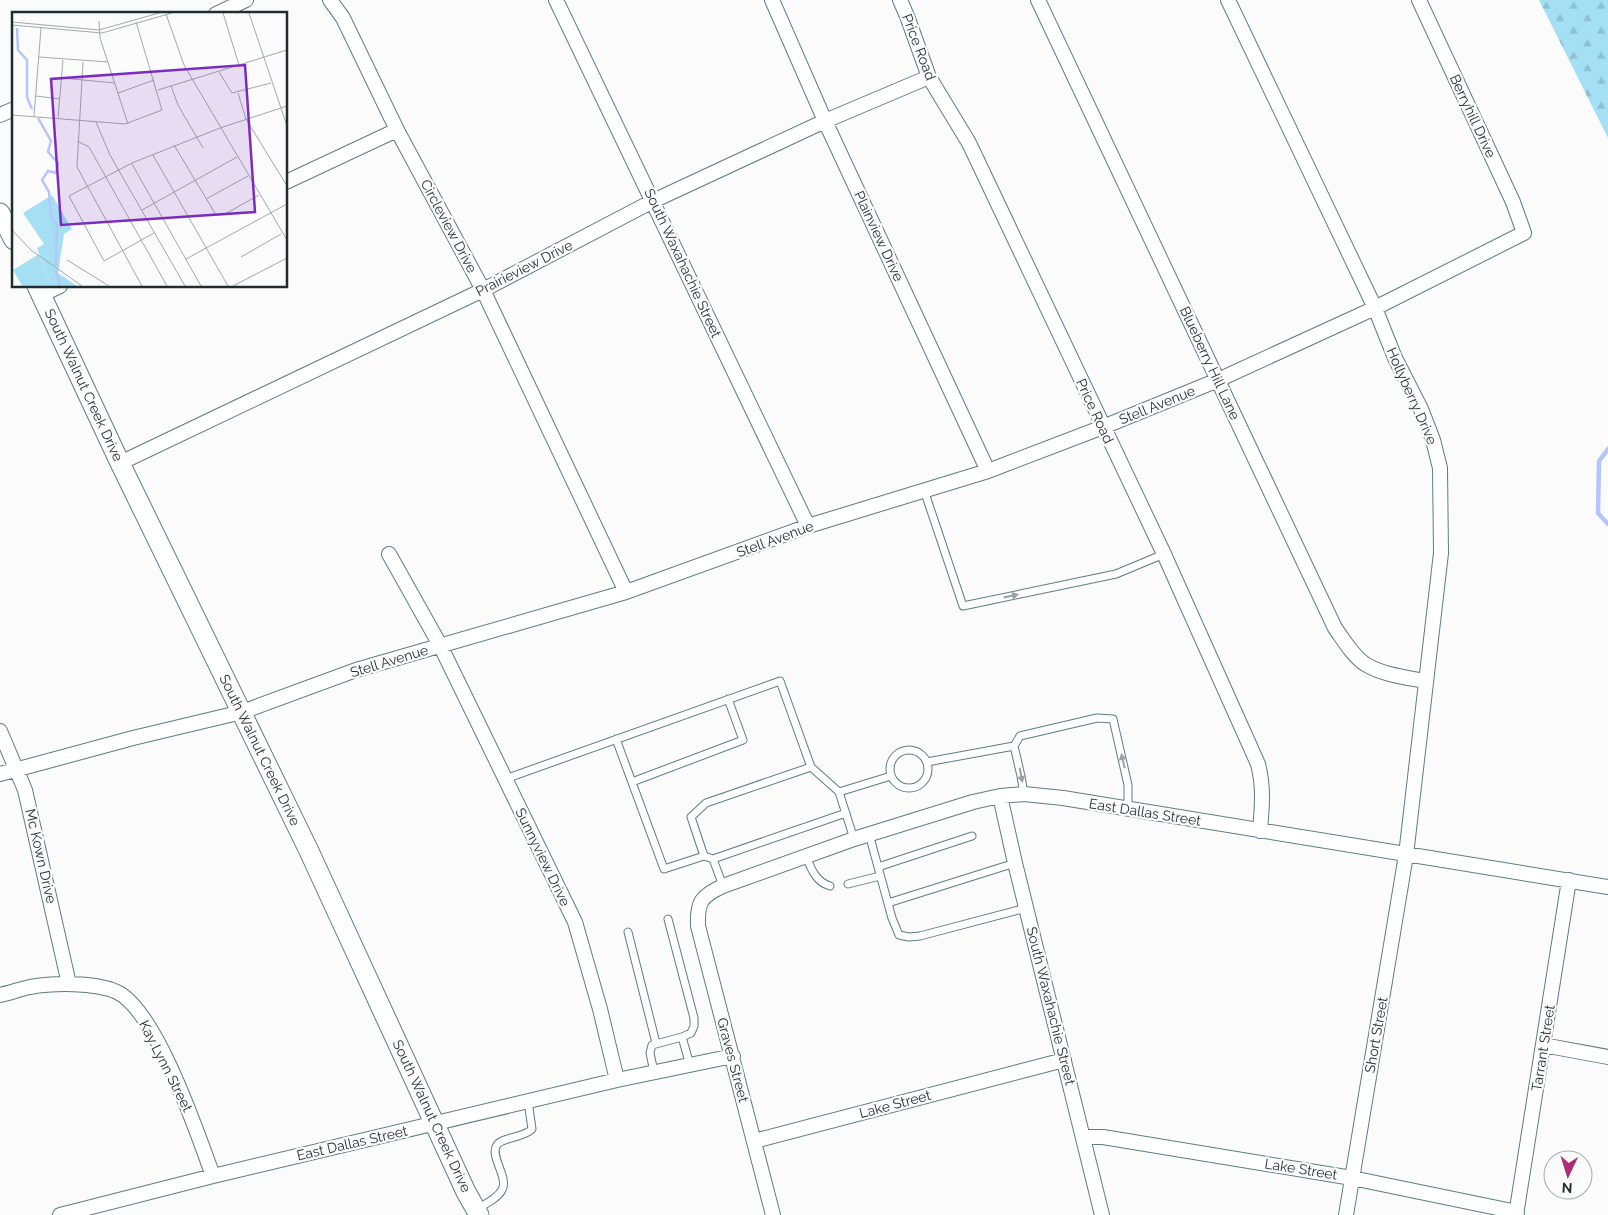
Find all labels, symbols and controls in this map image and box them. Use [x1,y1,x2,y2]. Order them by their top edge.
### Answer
inset map [12,12,288,288]
street label: Price Road [899,12,939,82]
street label: Berryhill Drive [1447,72,1499,160]
street label: Circleview Drive [418,177,480,275]
street label: South Waxahachie Street [641,186,725,340]
street label: Plainview Drive [851,188,907,284]
street label: Prairieview Drive [473,237,575,299]
street label: Blueberry Hill Lane [1177,304,1243,422]
street label: South Walnut Creek Drive [42,306,126,464]
street label: Hollyberry Drive [1383,345,1441,447]
street label: Price Road [1073,376,1117,446]
street label: Stell Avenue [1117,382,1197,428]
street label: Stell Avenue [734,518,816,560]
one-way arrow [1004,592,1019,600]
street label: Stell Avenue [348,642,430,680]
street label: South Walnut Creek Drive [216,672,304,828]
one-way arrow [1119,754,1127,769]
one-way arrow [1017,768,1025,784]
street label: East Dallas Street [1088,795,1202,829]
street label: Sunnyview Drive [512,805,574,909]
street label: Mc Kown Drive [22,807,60,905]
street label: South Waxahachie Street [1024,925,1078,1087]
street label: Short Street [1361,995,1391,1074]
street label: Tarrant Street [1528,1003,1558,1092]
street label: Graves Street [714,1016,752,1104]
street label: Kay Lynn Street [136,1018,196,1115]
street label: South Walnut Creek Drive [390,1037,474,1195]
street label: Lake Street [857,1087,933,1121]
street label: East Dallas Street [295,1122,409,1164]
north arrow [1543,1150,1593,1200]
street label: Lake Street [1263,1155,1339,1183]
text: N [1561,1180,1573,1196]

